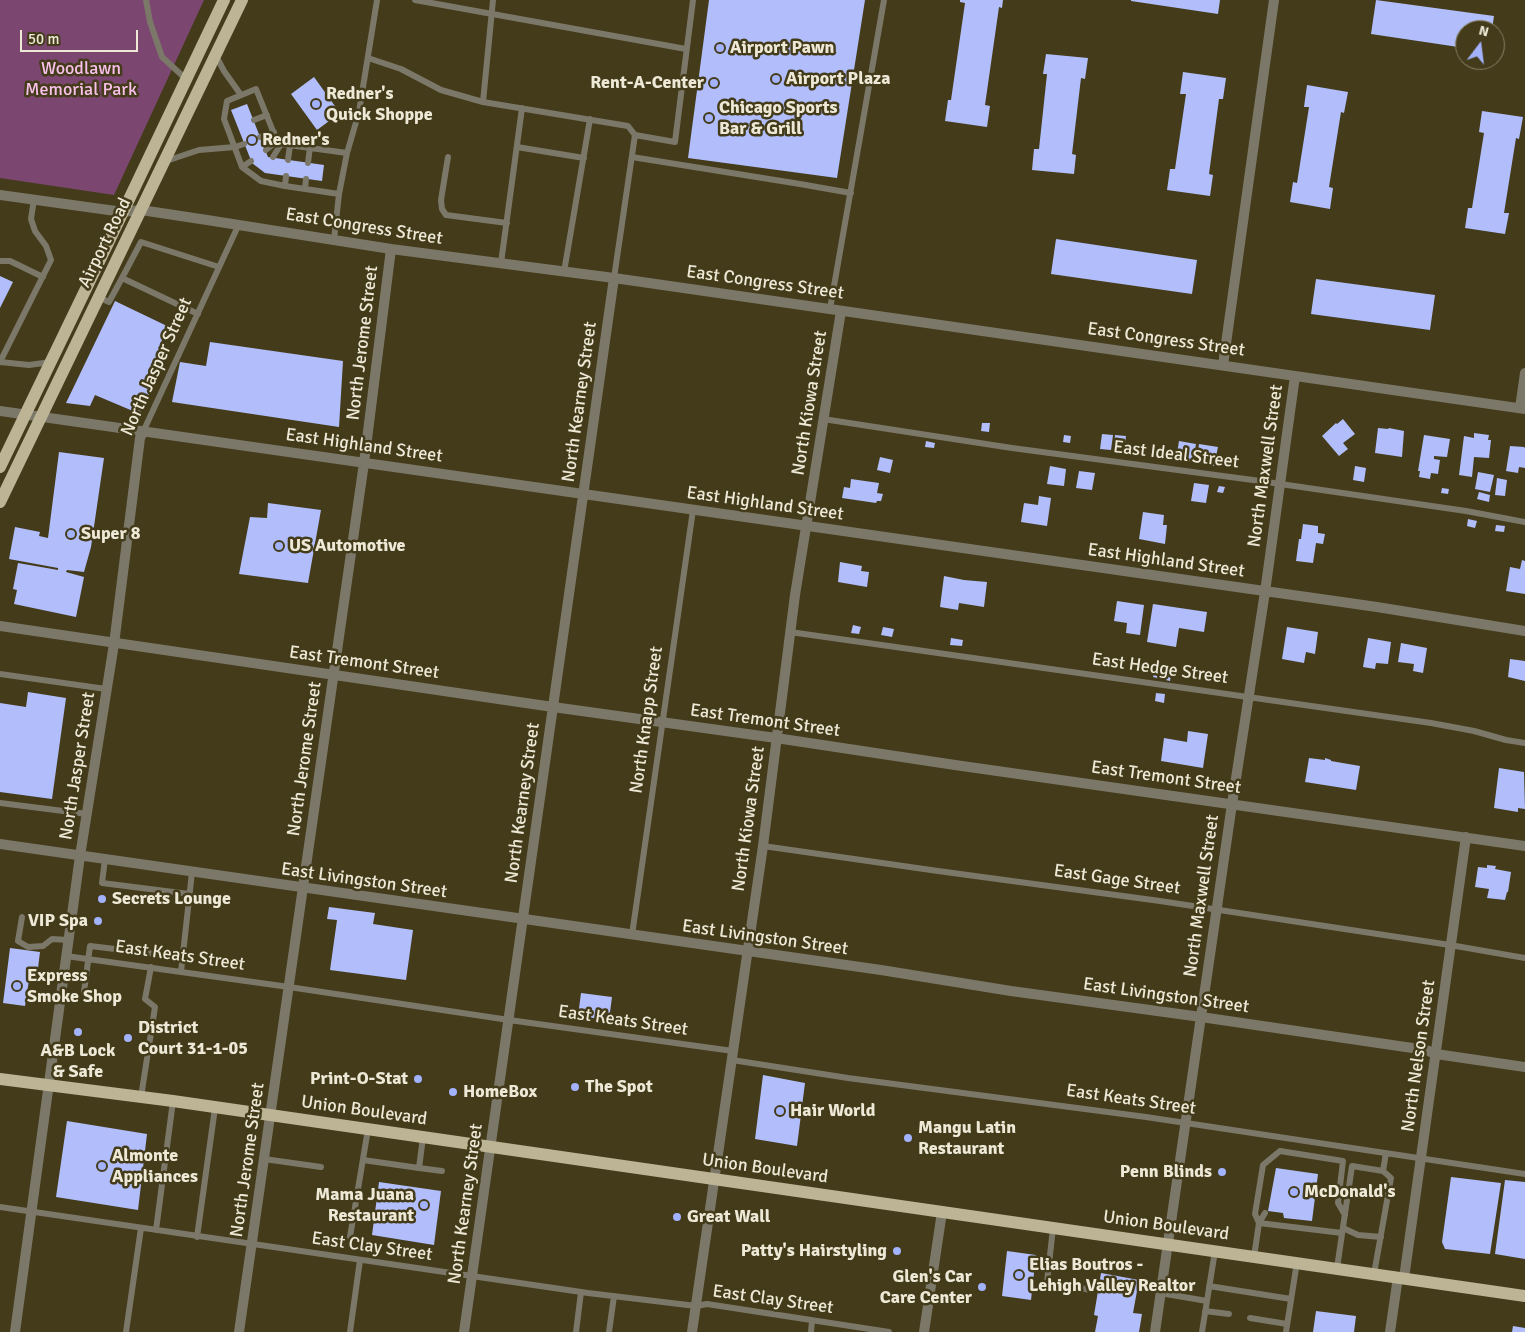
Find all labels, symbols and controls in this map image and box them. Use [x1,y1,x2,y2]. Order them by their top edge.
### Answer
scale bar [22,20,140,52]
north arrow [1455,20,1505,70]
text: N [1477,22,1491,40]
text: 50 m [28,30,59,48]
place label: Airport Pawn [730,37,834,59]
marker: Airport Pawn [714,42,726,54]
park label: Woodlawn Memorial Park [25,58,137,100]
place label: Airport Plaza [786,68,890,90]
place label: Rent-A-Center [590,72,704,94]
marker: Airport Plaza [770,73,782,85]
marker: Rent-A-Center [708,77,720,89]
place label: Redner's Quick Shoppe [326,83,433,126]
place label: Chicago Sports Bar & Grill [719,97,837,140]
marker: Redner's Quick Shoppe [310,98,322,110]
marker: Chicago Sports Bar & Grill [703,112,715,124]
place label: Redner's [262,129,329,151]
marker: Redner's [246,134,258,146]
street label: Airport Road [74,195,136,291]
street label: East Congress Street [284,204,444,250]
street label: East Congress Street [685,261,845,305]
street label: North Jerome Street [343,264,383,422]
street label: North Jasper Street [117,294,197,440]
street label: East Congress Street [1086,318,1246,362]
street label: North Kearney Street [558,320,602,484]
street label: North Kiowa Street [788,329,832,477]
street label: North Maxwell Street [1244,383,1288,549]
street label: East Highland Street [284,424,444,468]
street label: East Ideal Street [1112,437,1240,473]
street label: East Highland Street [685,482,845,526]
place label: Super 8 [81,523,140,545]
marker: Super 8 [65,528,77,540]
place label: US Automotive [289,535,406,557]
street label: East Highland Street [1086,539,1246,583]
marker: US Automotive [273,540,285,552]
street label: East Tremont Street [288,642,440,684]
street label: North Knapp Street [626,645,668,795]
street label: East Hedge Street [1090,649,1230,689]
street label: North Jerome Street [283,680,327,838]
street label: North Jasper Street [56,691,100,841]
street label: East Tremont Street [689,700,841,742]
street label: North Kearney Street [501,721,545,885]
street label: North Kiowa Street [728,745,770,893]
street label: East Tremont Street [1090,757,1242,799]
street label: North Maxwell Street [1180,813,1224,979]
street label: East Livingston Street [280,859,448,903]
street label: East Gage Street [1052,860,1182,900]
place label: Secrets Lounge [112,888,231,910]
marker: Secrets Lounge [96,893,108,905]
place label: VIP Spa [28,910,88,932]
marker: VIP Spa [92,915,104,927]
street label: East Livingston Street [681,916,849,960]
street label: East Keats Street [114,936,246,976]
place label: Express Smoke Shop [27,965,122,1008]
street label: East Livingston Street [1082,974,1250,1018]
street label: North Nelson Street [1398,979,1440,1133]
marker: Express Smoke Shop [11,980,23,992]
street label: East Keats Street [557,1001,689,1041]
place label: District Court 31-1-05 [138,1017,248,1060]
marker: A&B Lock & Safe [72,1026,84,1038]
marker: District Court 31-1-05 [122,1032,134,1044]
place label: A&B Lock & Safe [41,1040,115,1082]
place label: Print-O-Stat [310,1068,408,1090]
marker: Print-O-Stat [412,1073,424,1085]
place label: The Spot [585,1076,653,1098]
street label: East Keats Street [1065,1080,1197,1120]
street label: North Jerome Street [226,1081,270,1239]
place label: HomeBox [463,1081,537,1103]
marker: The Spot [569,1081,581,1093]
marker: HomeBox [447,1086,459,1098]
street label: Union Boulevard [300,1091,428,1131]
place label: Hair World [790,1100,875,1122]
marker: Hair World [774,1105,786,1117]
place label: Mangu Latin Restaurant [918,1117,1016,1160]
street label: North Kearney Street [444,1122,488,1286]
marker: Mangu Latin Restaurant [902,1132,914,1144]
place label: Almonte Appliances [112,1145,198,1188]
street label: Union Boulevard [701,1149,829,1189]
marker: Almonte Appliances [96,1160,108,1172]
place label: Penn Blinds [1120,1161,1212,1183]
marker: Penn Blinds [1216,1166,1228,1178]
place label: McDonald's [1304,1181,1395,1203]
place label: Mama Juana Restaurant [315,1184,414,1226]
marker: McDonald's [1288,1186,1300,1198]
marker: Mama Juana Restaurant [418,1199,430,1211]
place label: Great Wall [687,1206,770,1228]
street label: Union Boulevard [1102,1206,1230,1246]
marker: Great Wall [671,1211,683,1223]
street label: East Clay Street [310,1228,434,1266]
place label: Patty's Hairstyling [741,1240,887,1262]
marker: Patty's Hairstyling [891,1245,903,1257]
place label: Elias Boutros - Lehigh Valley Realtor [1029,1254,1195,1296]
place label: Glen's Car Care Center [880,1266,972,1308]
marker: Elias Boutros - Lehigh Valley Realtor [1013,1269,1025,1281]
street label: East Clay Street [711,1281,835,1319]
marker: Glen's Car Care Center [976,1281,988,1293]

